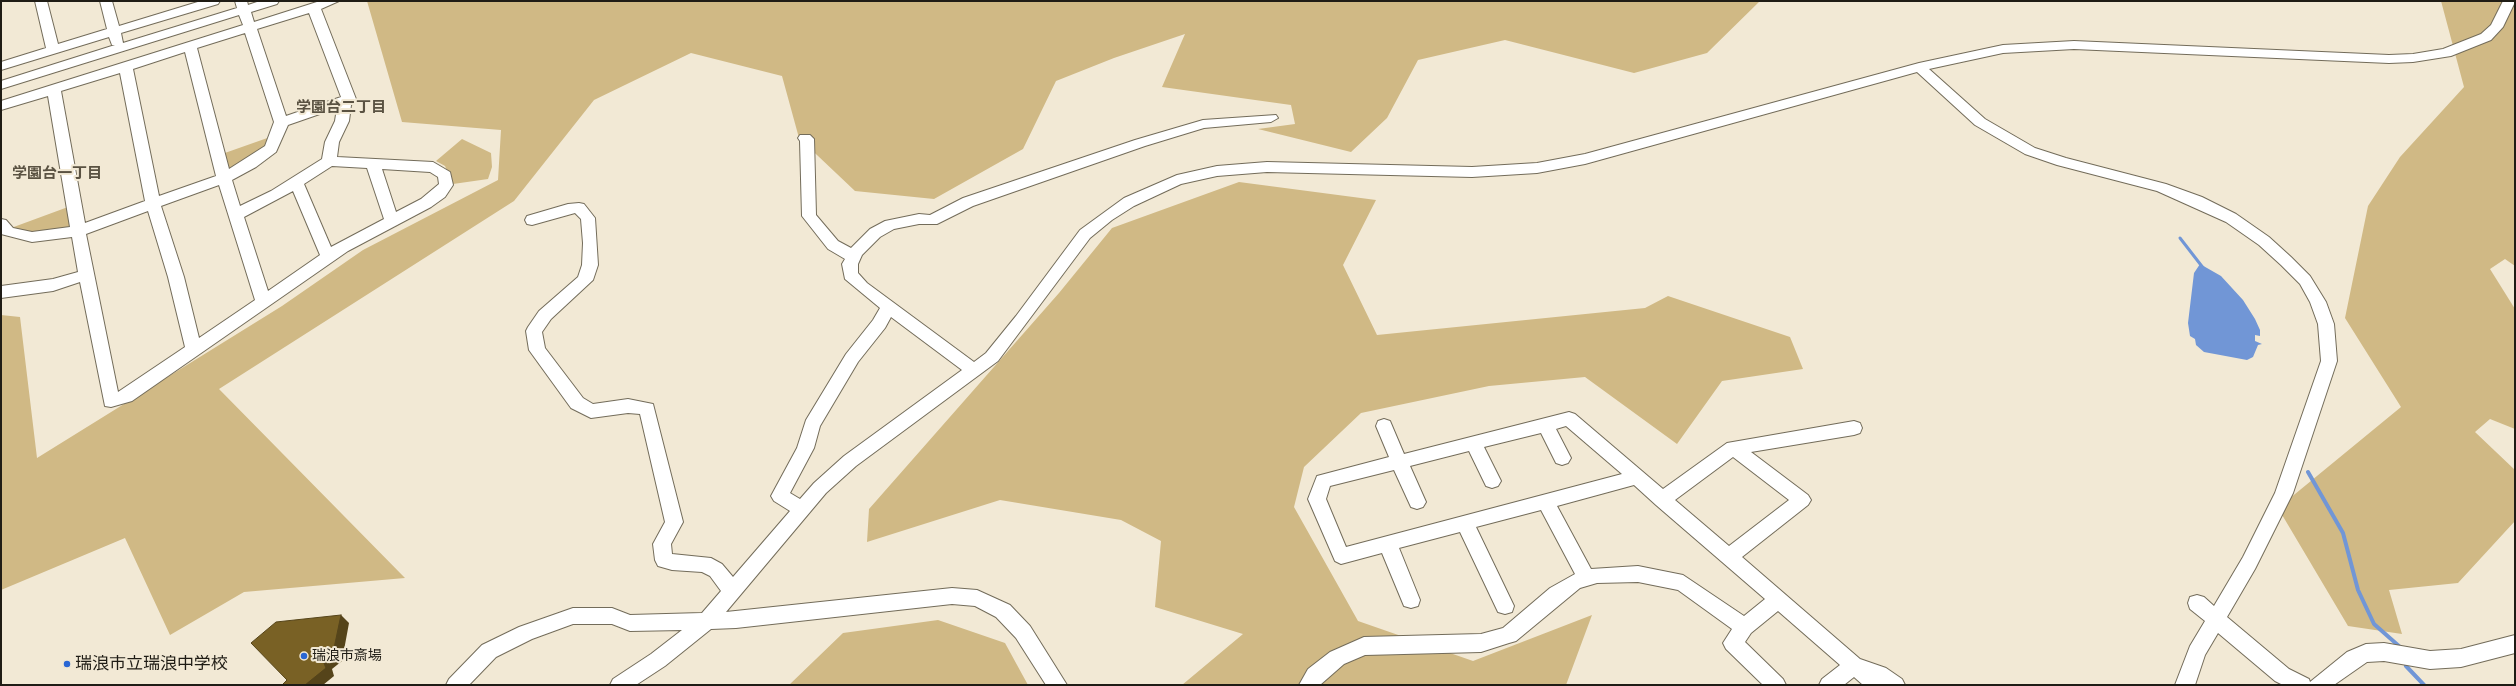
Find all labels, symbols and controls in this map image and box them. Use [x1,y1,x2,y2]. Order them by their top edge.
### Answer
district label: 学園台二丁目 [296,99,386,117]
district label: 学園台一丁目 [12,165,102,183]
place label: 瑞浪市斎場 [312,648,382,664]
marker: 瑞浪市斎場 [299,651,309,661]
place label: 瑞浪市立瑞浪中学校 [75,654,228,674]
marker: 瑞浪市立瑞浪中学校 [62,659,72,669]

